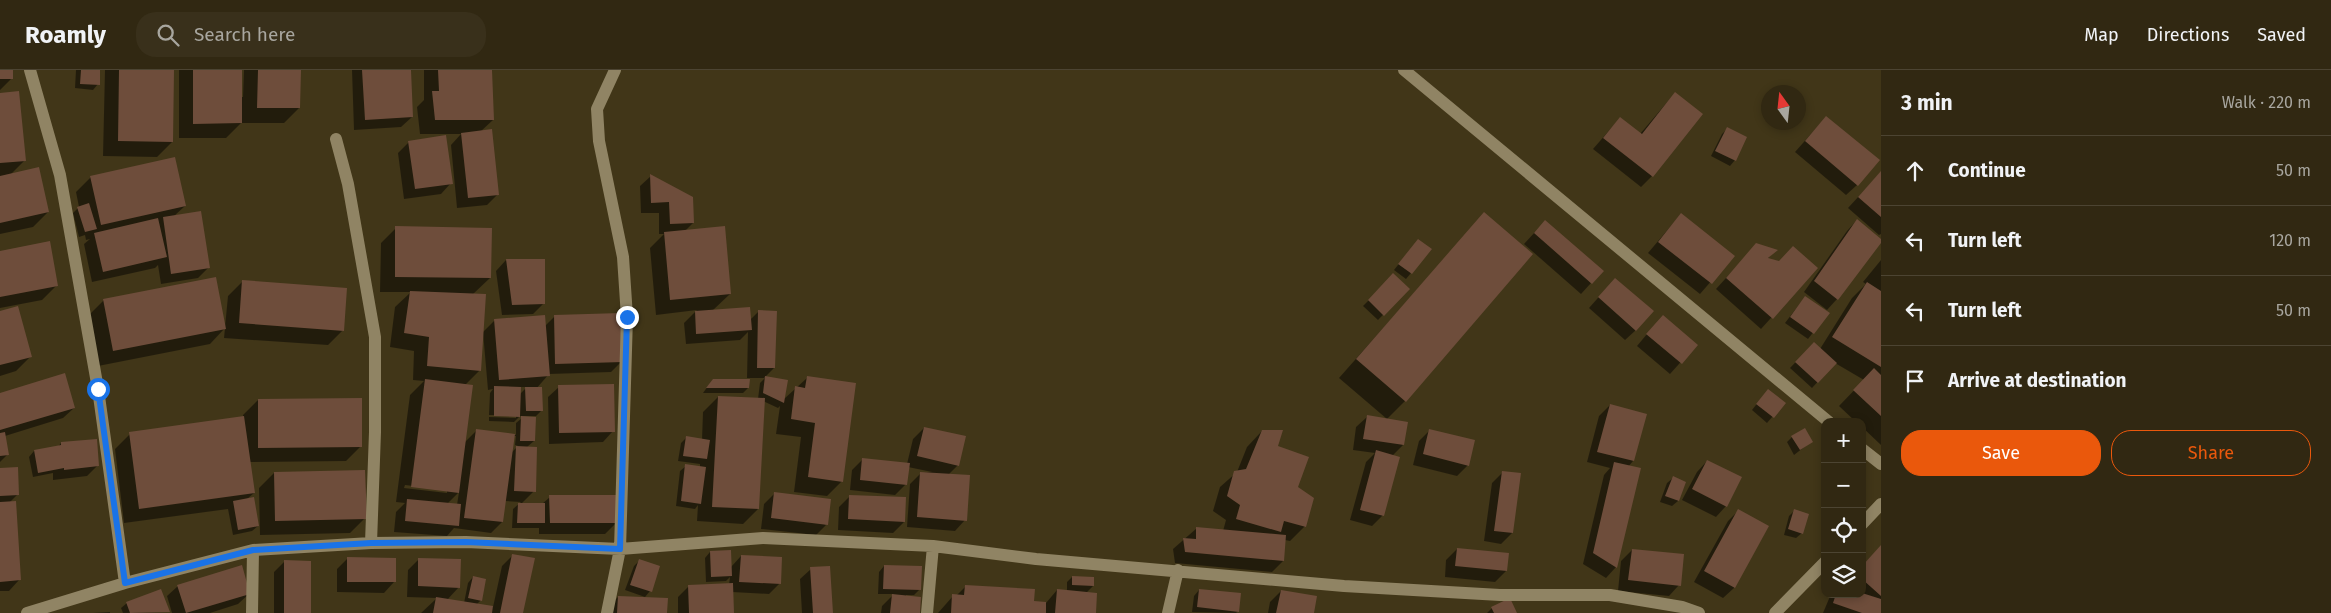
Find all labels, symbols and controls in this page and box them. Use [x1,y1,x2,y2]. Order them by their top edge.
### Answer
search box [136,12,486,57]
text: Roamly [25,21,106,49]
icon: search [154,21,182,49]
text: Search here [194,23,295,46]
text: Map [2084,24,2119,46]
text: Directions [2147,24,2229,46]
text: Saved [2257,24,2306,46]
north arrow [1761,85,1806,130]
text: 3 min [1901,90,1953,116]
text: Walk · 220 m [2222,93,2311,112]
icon: ahead [1901,157,1929,185]
text: Continue [1948,159,2026,182]
text: 50 m [2276,161,2311,180]
icon: left [1901,227,1929,255]
text: Turn left [1948,229,2022,252]
text: 120 m [2269,231,2311,250]
icon: left [1901,297,1929,325]
text: Turn left [1948,299,2022,322]
text: 50 m [2276,301,2311,320]
route end [616,306,639,329]
icon: arrive [1901,367,1929,395]
text: Arrive at destination [1948,369,2127,392]
route start [87,378,110,401]
map controls [1821,418,1866,598]
button: + [1821,418,1866,463]
button: Save [1901,430,2101,476]
button: Share [2111,430,2311,476]
button: − [1821,463,1866,508]
button: locate [1821,508,1866,553]
button: layers [1821,553,1866,598]

